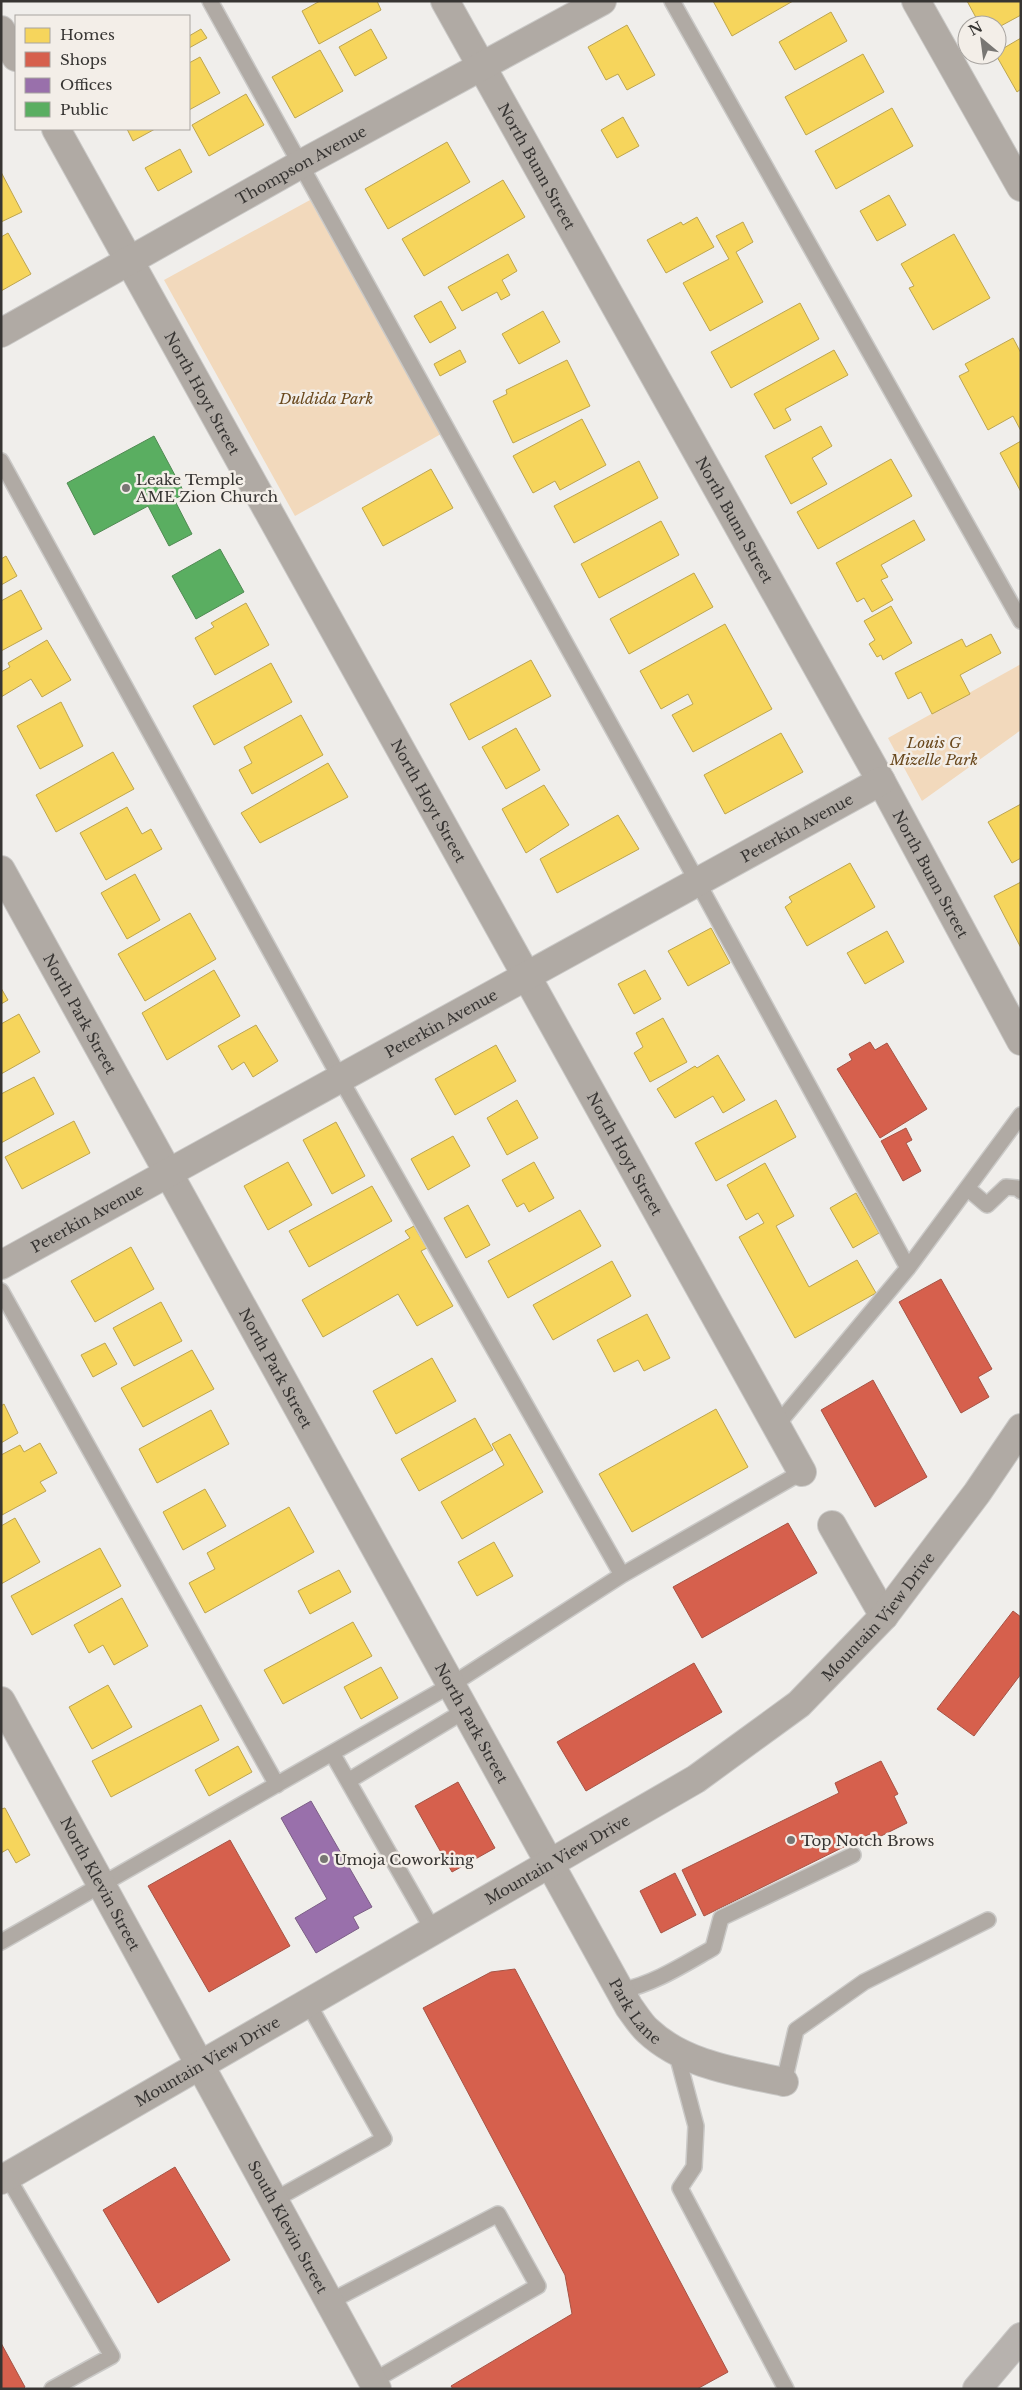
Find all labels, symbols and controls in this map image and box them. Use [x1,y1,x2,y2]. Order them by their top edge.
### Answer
legend [15,15,190,130]
north arrow [957,15,1007,65]
text: N [966,18,986,40]
text: Homes [60,25,115,44]
text: Shops [60,50,107,69]
text: Offices [60,75,112,94]
street label: North Bunn Street [494,99,580,233]
text: Public [60,100,108,119]
street label: Thompson Avenue [232,121,370,208]
street label: North Hoyt Street [161,328,245,458]
park label: Duldida Park [278,389,373,408]
street label: North Bunn Street [692,453,778,586]
place label: Leake Temple AME Zion Church [135,470,278,506]
marker: Leake Temple AME Zion Church [120,482,132,494]
park label: Louis G Mizelle Park [889,733,978,769]
street label: North Hoyt Street [387,735,471,866]
street label: Peterkin Avenue [737,789,856,866]
street label: North Bunn Street [889,807,973,941]
street label: North Park Street [39,950,121,1077]
street label: Peterkin Avenue [381,985,500,1062]
street label: North Hoyt Street [583,1089,667,1219]
street label: Peterkin Avenue [27,1179,146,1256]
street label: North Park Street [235,1305,317,1432]
street label: Mountain View Drive [817,1548,939,1685]
street label: North Park Street [431,1659,513,1786]
street label: Mountain View Drive [481,1810,633,1908]
street label: North Klevin Street [57,1813,145,1954]
place label: Top Notch Brows [801,1831,935,1850]
marker: Top Notch Brows [785,1834,797,1846]
place label: Umoja Coworking [334,1850,475,1869]
marker: Umoja Coworking [318,1853,330,1865]
street label: Park Lane [605,1975,665,2048]
street label: Mountain View Drive [131,2012,283,2110]
street label: South Klevin Street [244,2157,332,2297]

